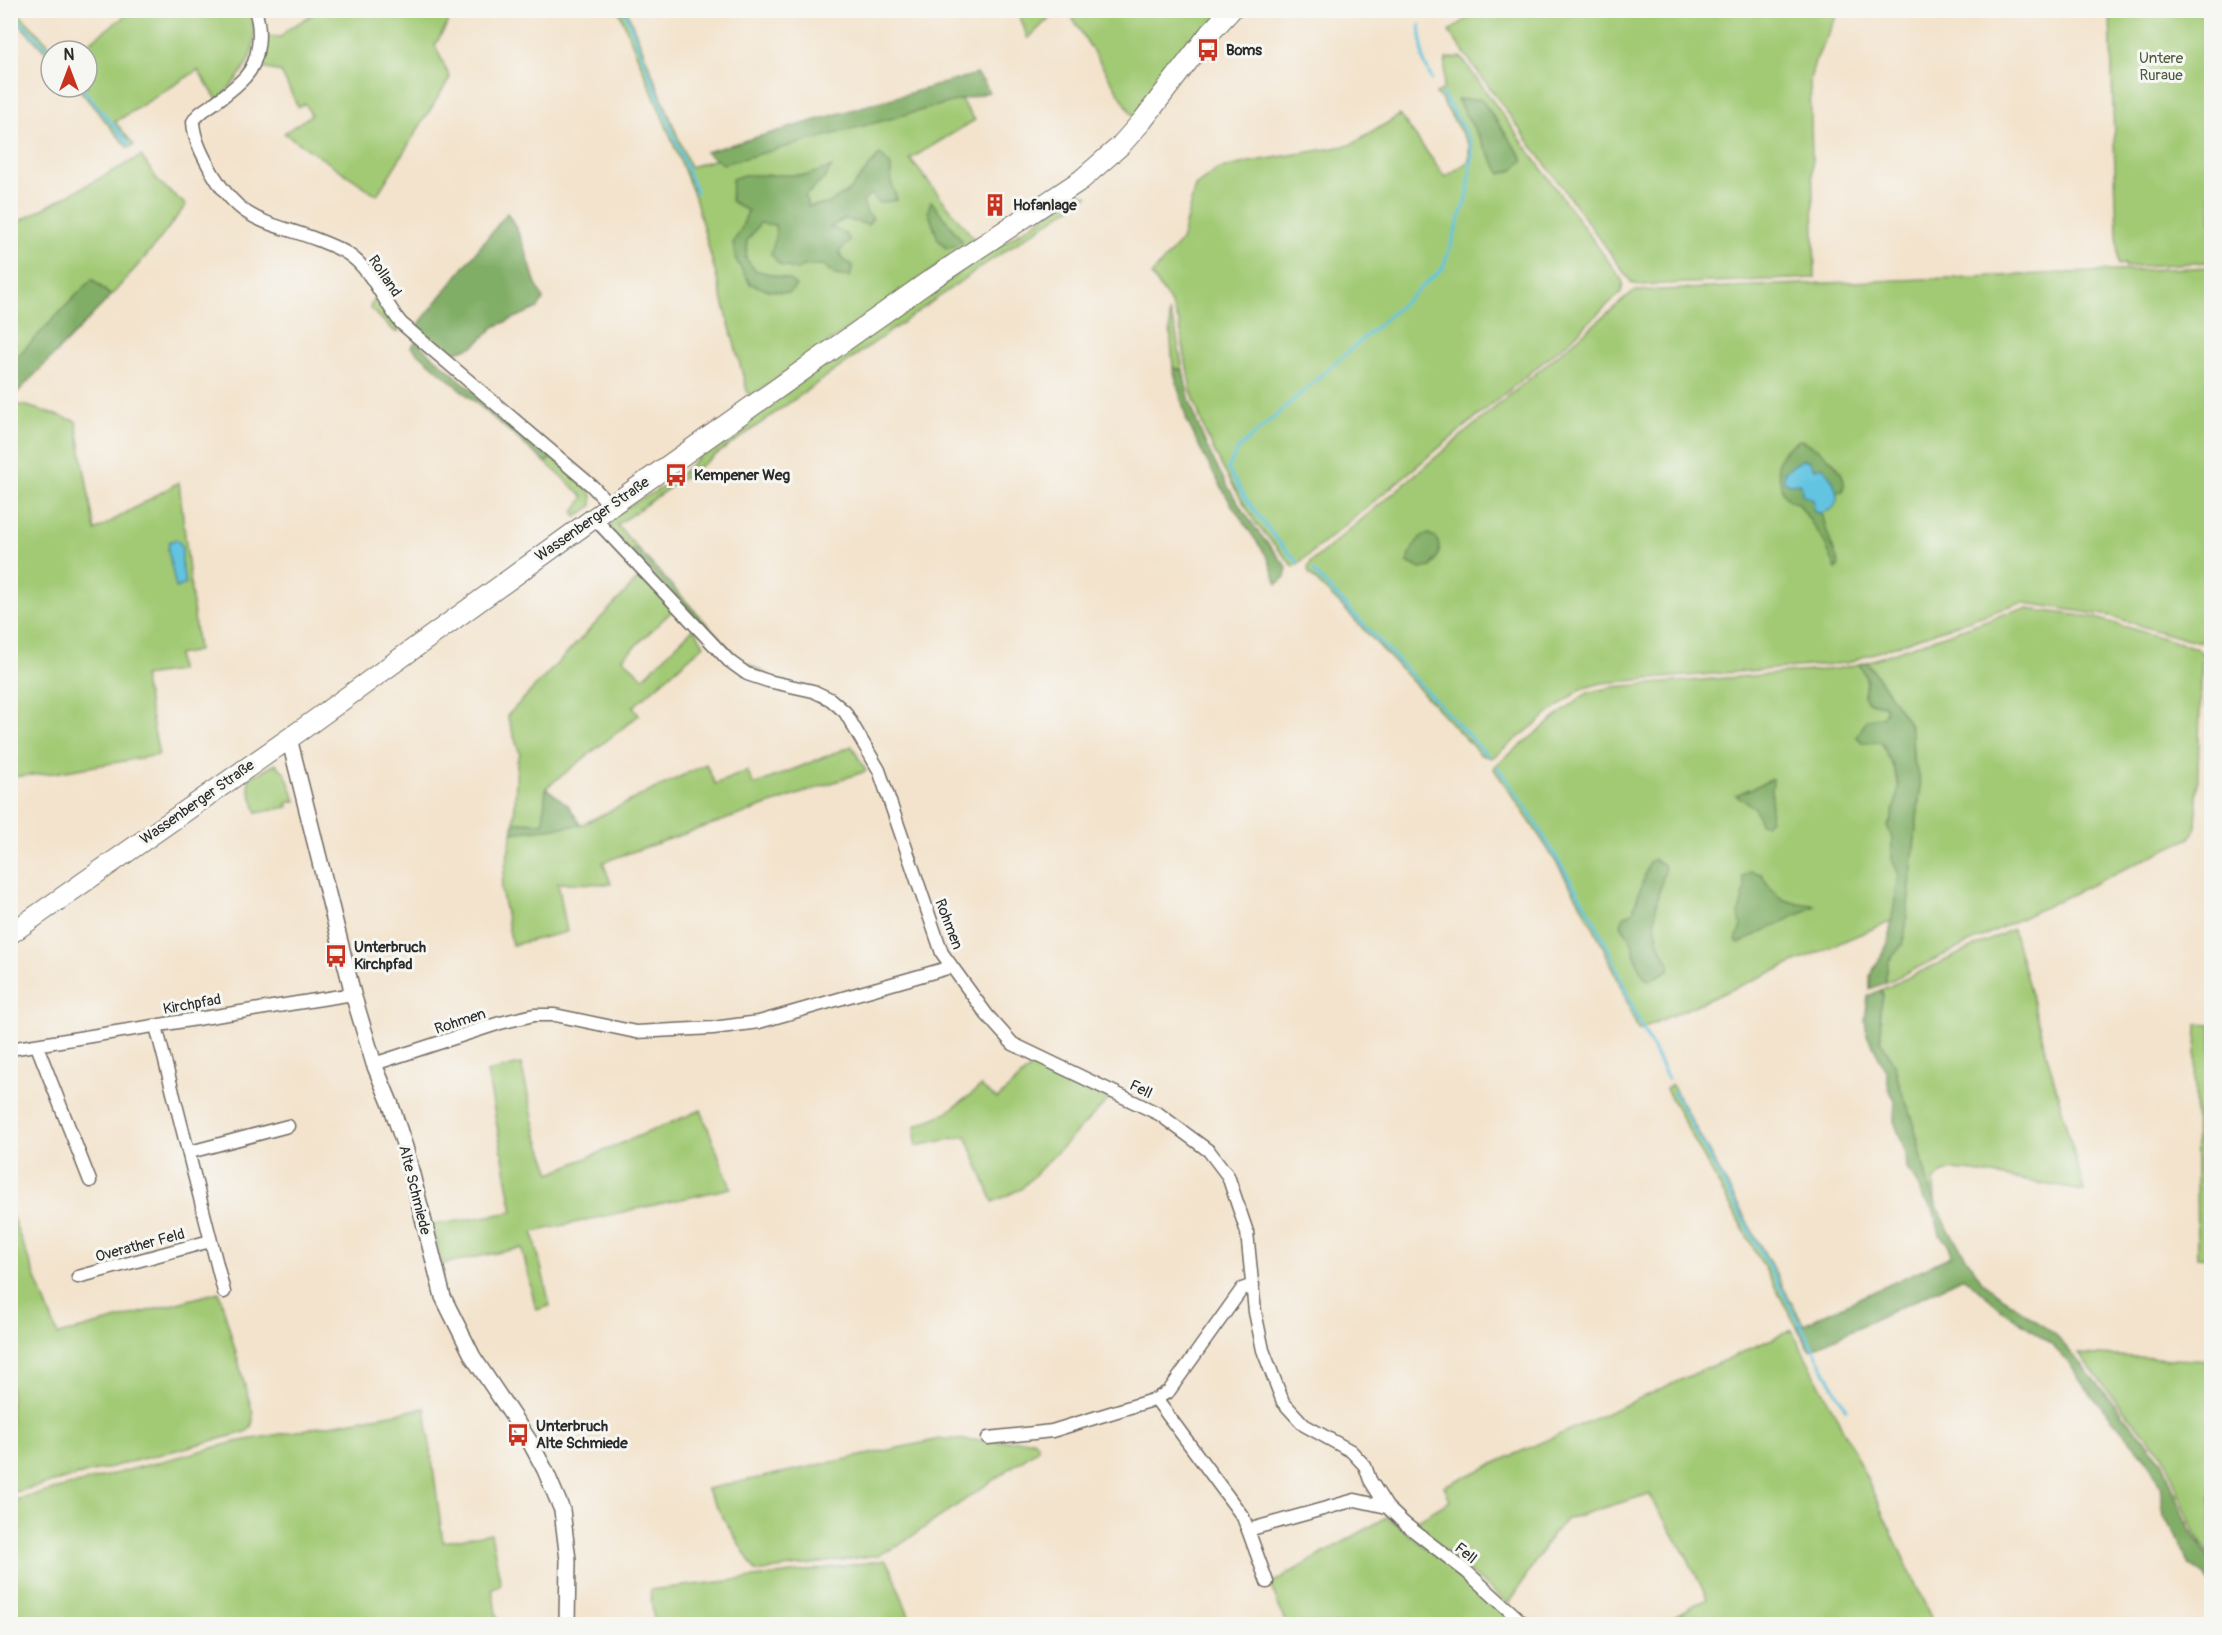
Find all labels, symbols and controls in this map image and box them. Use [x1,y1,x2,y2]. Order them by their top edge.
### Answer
bus stop icon: Boms [1195,37,1221,63]
north arrow [39,39,99,99]
place label: Boms [1226,41,1262,60]
text: N [64,45,75,65]
park label: Untere Ruraue [2139,49,2184,85]
building icon: Hofanlage [982,192,1008,218]
place label: Hofanlage [1013,196,1077,215]
street label: Rolland [364,252,405,301]
bus stop icon: Kempener Weg [663,462,689,488]
place label: Kempener Weg [694,466,790,485]
street label: Wassenberger Straße [531,473,654,566]
street label: Wassenberger Straße [136,756,259,849]
street label: Rohmen [930,896,967,952]
place label: Unterbruch Kirchpfad [354,938,426,974]
bus stop icon: Unterbruch Kirchpfad [323,943,349,969]
street label: Kirchpfad [162,990,223,1019]
street label: Rohmen [432,1004,488,1039]
street label: Fell [1126,1076,1155,1103]
street label: Alte Schmiede [394,1143,435,1237]
street label: Overather Feld [93,1224,187,1267]
place label: Unterbruch Alte Schmiede [536,1417,628,1453]
bus stop icon: Unterbruch Alte Schmiede [505,1422,531,1448]
street label: Fell [1451,1539,1481,1568]

